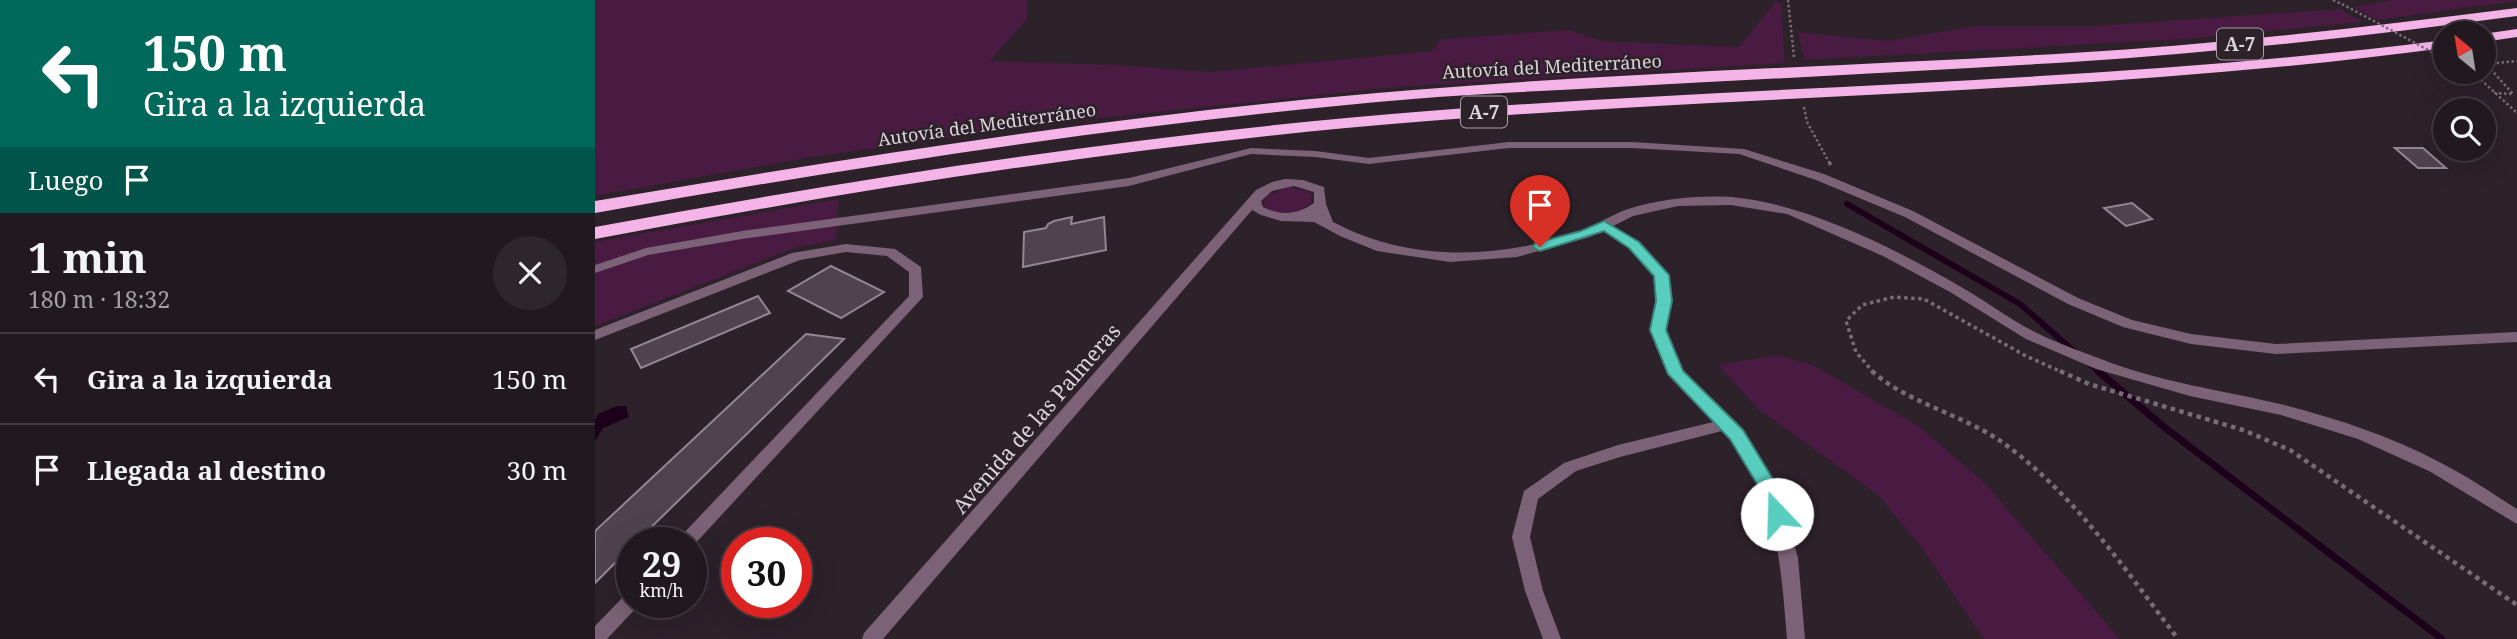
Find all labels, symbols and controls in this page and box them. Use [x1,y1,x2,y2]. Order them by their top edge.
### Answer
text: 150 m [143,19,287,85]
north arrow [2433,21,2495,84]
map controls [2433,21,2496,161]
icon: left [28,28,119,119]
road number: A-7 [2217,28,2263,60]
street label: Autovía del Mediterráneo [1441,48,1662,84]
text: Gira a la izquierda [143,82,426,125]
road number: A-7 [1461,96,1507,128]
street label: Autovía del Mediterráneo [876,97,1097,151]
button: search [2433,98,2496,161]
icon: arrive [118,161,156,199]
text: Luego [28,162,104,198]
pin [1510,175,1570,247]
icon: arrive [1521,186,1559,224]
text: 1 min [28,228,147,285]
button: close [493,236,567,310]
text: 180 m · 18:32 [28,283,170,315]
street label: Avenida de las Palmeras [946,317,1127,519]
icon: left [28,360,66,398]
text: Gira a la izquierda [87,361,333,397]
text: 150 m [492,361,567,397]
icon: arrive [28,451,66,489]
text: Llegada al destino [87,452,326,488]
text: 30 m [507,452,567,488]
position arrow [1740,477,1814,551]
speed limit sign: 30 [721,527,812,618]
text: 29 [642,540,681,587]
text: km/h [639,578,684,602]

